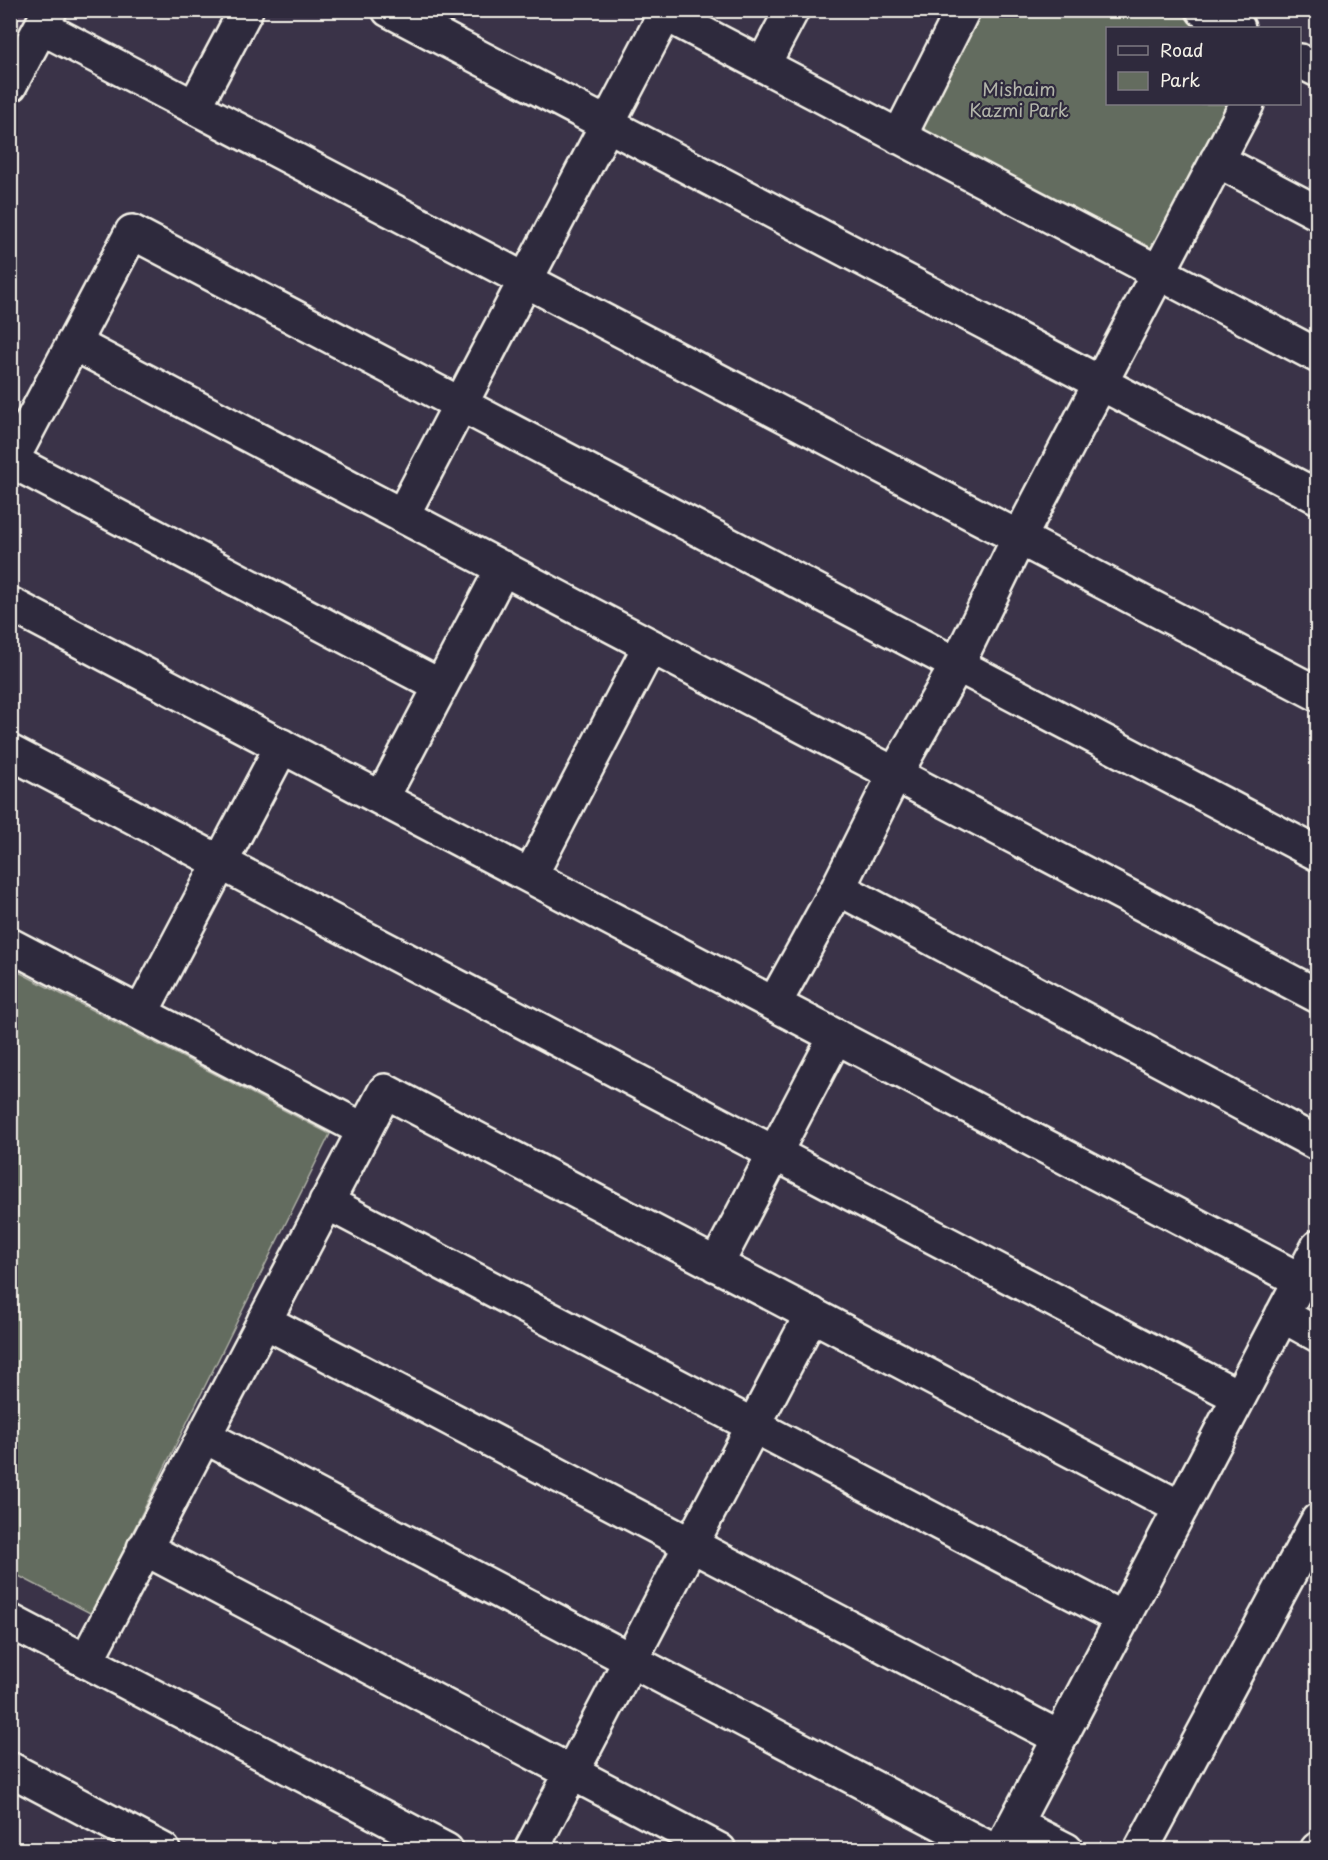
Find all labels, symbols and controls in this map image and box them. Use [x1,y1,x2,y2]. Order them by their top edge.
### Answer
legend [1106,27,1301,105]
text: Road [1160,36,1204,63]
text: Park [1160,66,1200,93]
park label: Mishaim Kazmi Park [969,75,1069,123]

